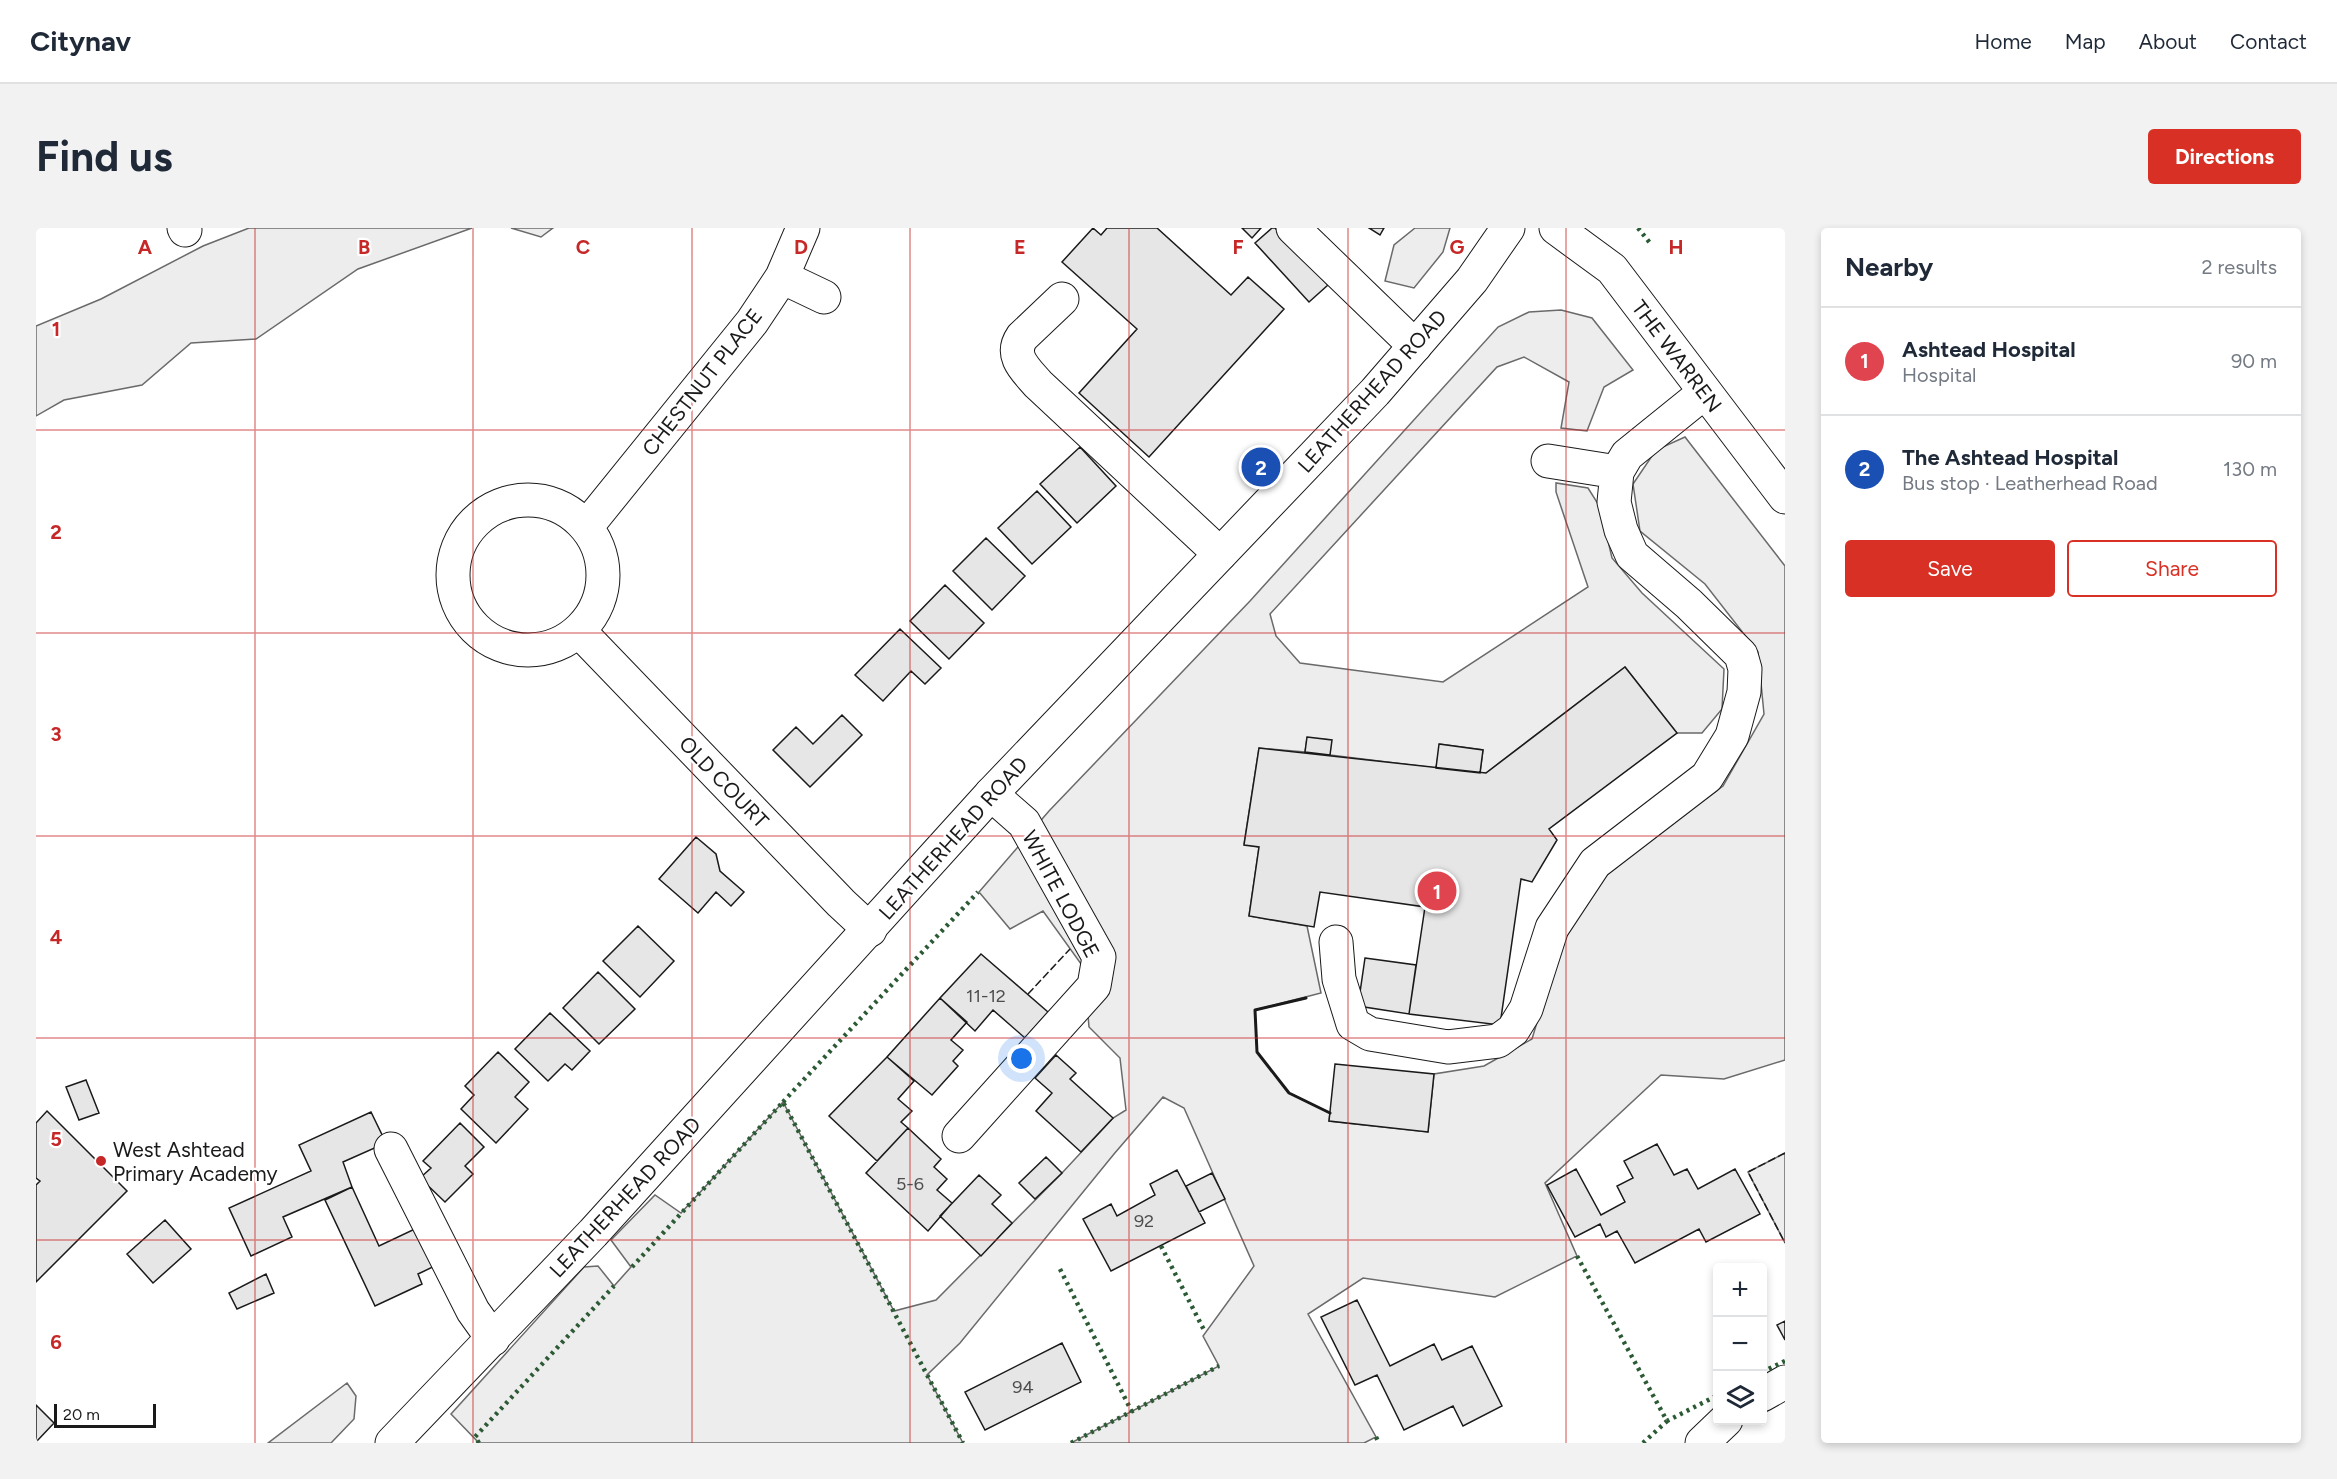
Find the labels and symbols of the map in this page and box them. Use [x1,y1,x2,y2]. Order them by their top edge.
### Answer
text: A [138,235,153,259]
text: B [358,235,370,259]
text: C [576,235,590,259]
text: D [794,235,808,259]
text: E [1014,235,1026,259]
text: F [1232,235,1244,259]
text: G [1450,235,1465,259]
text: H [1669,235,1684,259]
street label: THE WARREN [1627,295,1727,417]
street label: CHESTNUT PLACE [637,303,767,461]
street label: LEATHERHEAD ROAD [1292,304,1452,478]
text: 1 [52,317,60,341]
pin: 2 [1242,444,1280,490]
text: 2 [50,520,62,544]
text: 3 [50,722,62,746]
street label: OLD COURT [674,731,774,833]
street label: LEATHERHEAD ROAD [873,751,1033,925]
street label: WHITE LODGE [1017,826,1105,962]
pin: 1 [1418,868,1456,914]
text: 4 [50,925,63,949]
house number: 11-12 [966,985,1006,1007]
your location [1007,1044,1036,1073]
street label: LEATHERHEAD ROAD [544,1112,706,1282]
text: 5 [50,1127,62,1151]
place label: West Ashtead Primary Academy [113,1137,278,1186]
marker: West Ashtead Primary Academy [94,1154,108,1168]
house number: 5-6 [896,1173,924,1195]
house number: 92 [1134,1210,1154,1232]
text: 6 [50,1330,62,1354]
house number: 94 [1012,1376,1034,1398]
scale bar [54,1401,156,1428]

